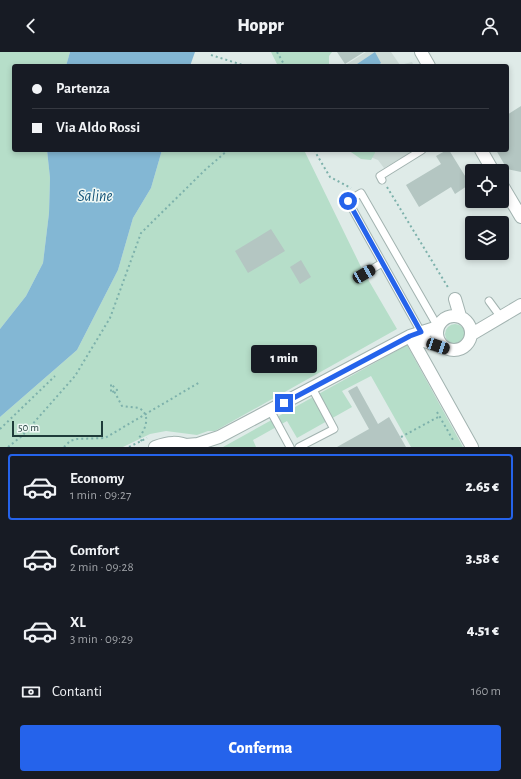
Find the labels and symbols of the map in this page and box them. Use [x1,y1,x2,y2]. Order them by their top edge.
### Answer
water label: Saline [78,188,112,204]
route start [339,192,357,210]
car [351,263,377,285]
car [425,336,451,356]
callout: 1 min [251,345,317,373]
route end [275,394,293,412]
scale bar [12,419,103,438]

